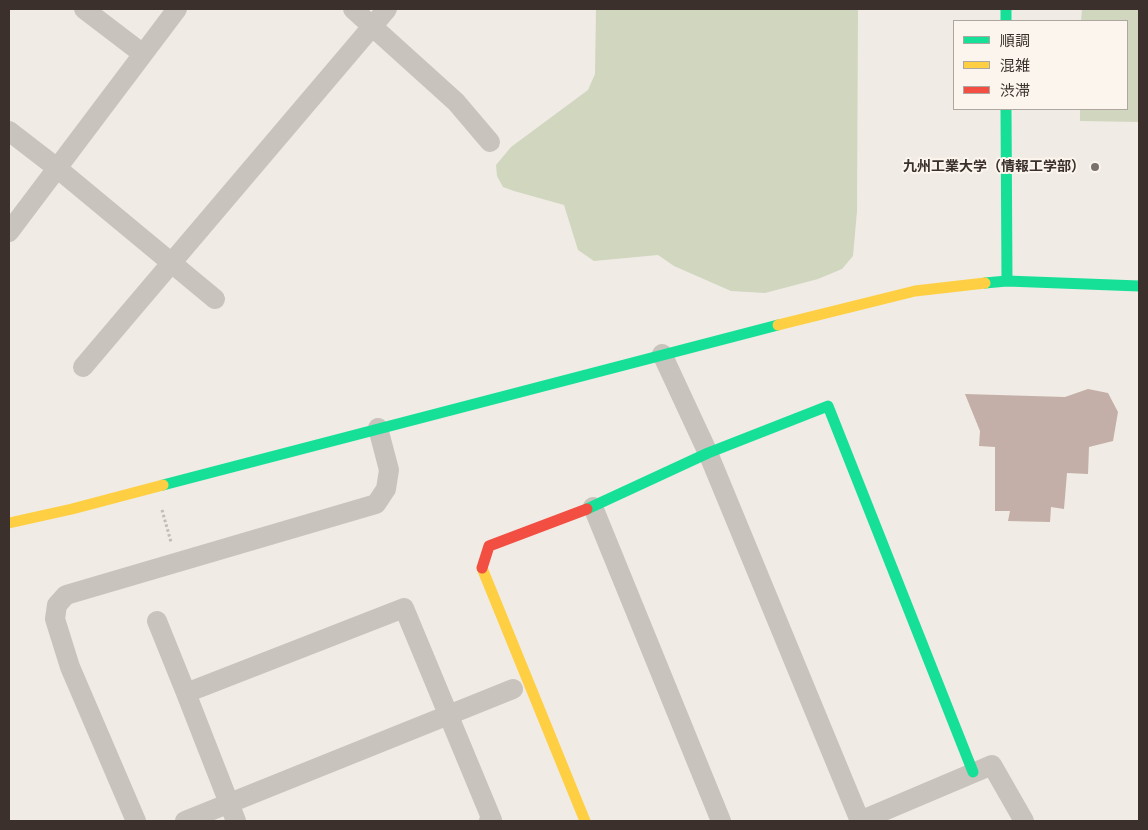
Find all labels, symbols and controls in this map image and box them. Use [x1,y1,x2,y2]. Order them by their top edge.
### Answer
legend [953,20,1128,110]
text: 順調 [1000,32,1030,49]
text: 混雑 [1000,57,1030,74]
text: 渋滞 [1000,82,1030,99]
place label: 九州工業大学（情報工学部） [903,159,1085,175]
marker: 九州工業大学（情報工学部） [1089,161,1101,173]

